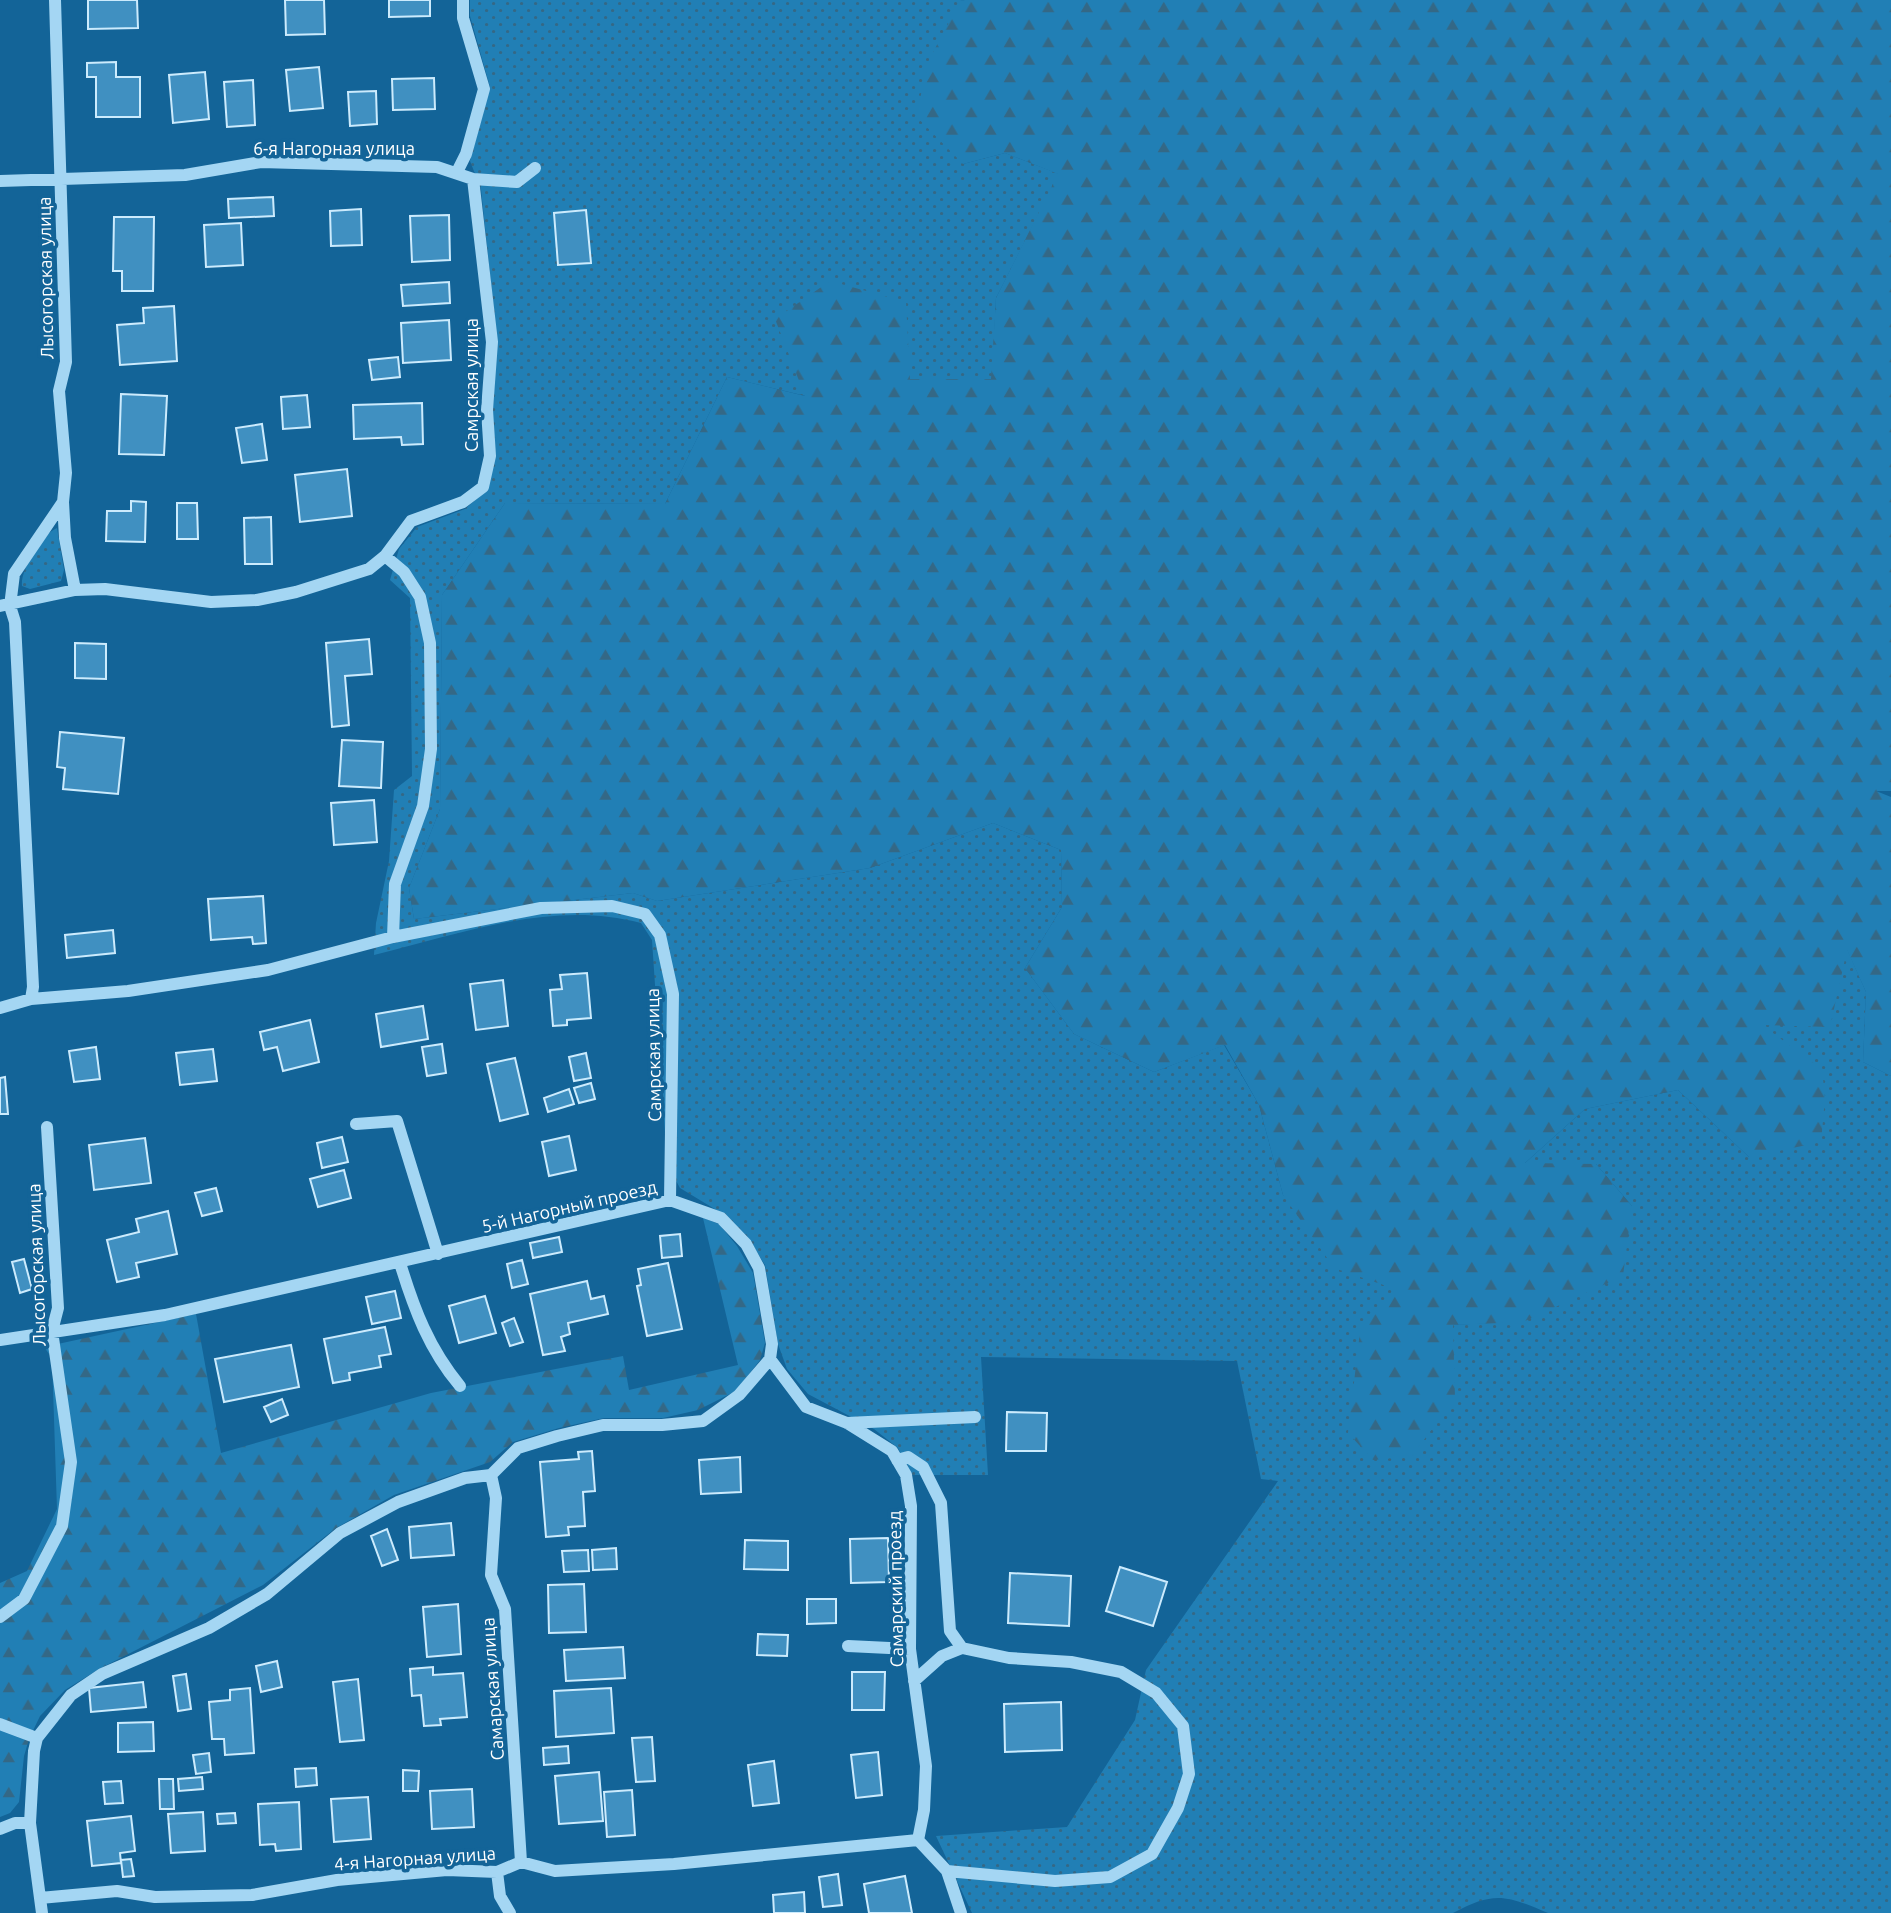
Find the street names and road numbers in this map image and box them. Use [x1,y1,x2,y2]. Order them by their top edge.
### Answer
street label: 6-я Нагорная улица [253,138,415,158]
street label: Лысогорская улица [34,196,56,360]
street label: Самрская улица [461,318,481,452]
street label: Самрская улица [642,988,664,1122]
street label: 5-й Нагорный проезд [479,1176,659,1236]
street label: Лысогорская улица [23,1183,49,1347]
street label: Самарский проезд [884,1510,906,1668]
street label: Самарская улица [477,1617,507,1761]
street label: 4-я Нагорная улица [333,1842,497,1874]

